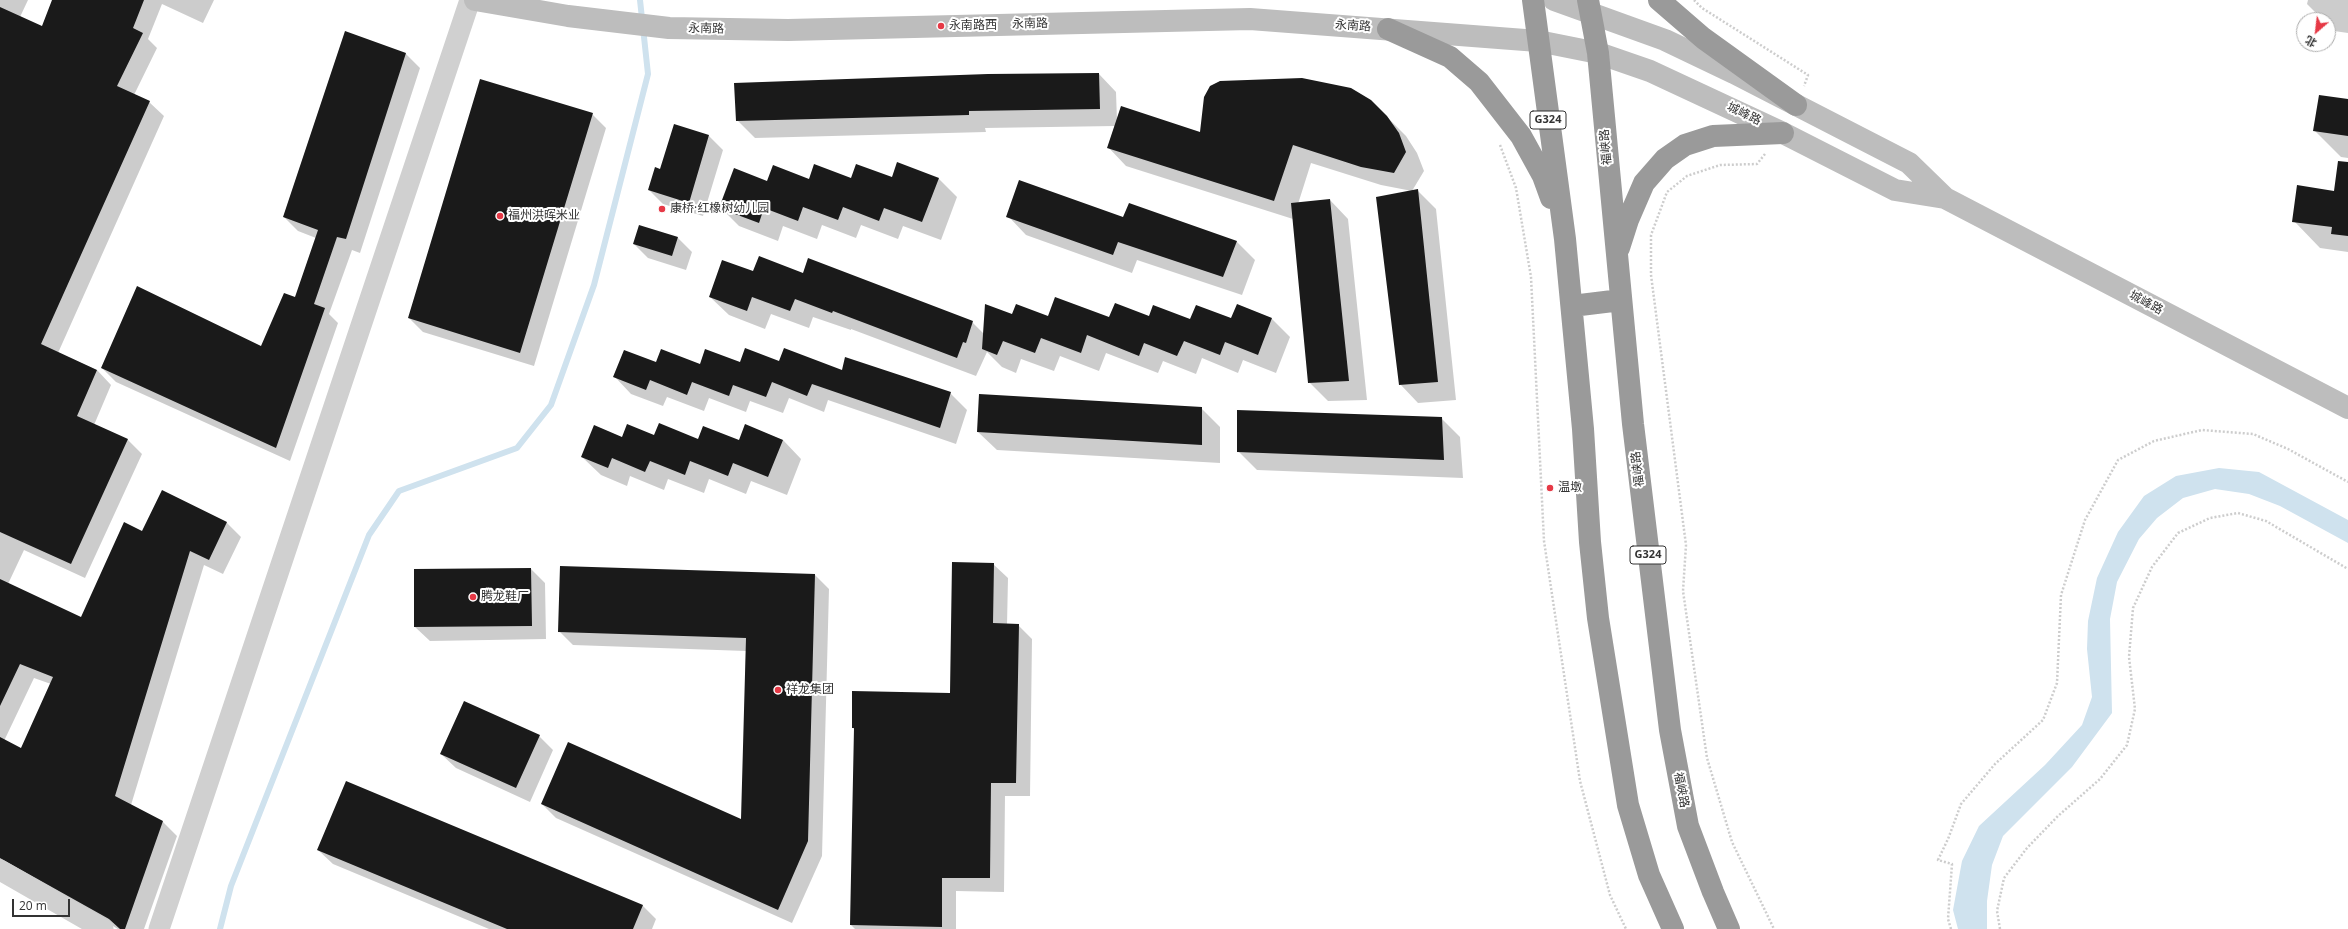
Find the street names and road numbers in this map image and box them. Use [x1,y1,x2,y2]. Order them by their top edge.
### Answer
street label: 永南路 [1012,16,1048,32]
street label: 永南路 [1335,18,1371,34]
street label: 永南路 [688,21,724,37]
street label: 城峰路 [1725,100,1763,128]
road number: G324 [1530,111,1566,129]
street label: 福峡路 [1597,128,1615,166]
street label: 城峰路 [2127,288,2165,318]
street label: 福峡路 [1629,450,1647,488]
road number: G324 [1630,546,1666,564]
street label: 福峡路 [1670,771,1692,809]

